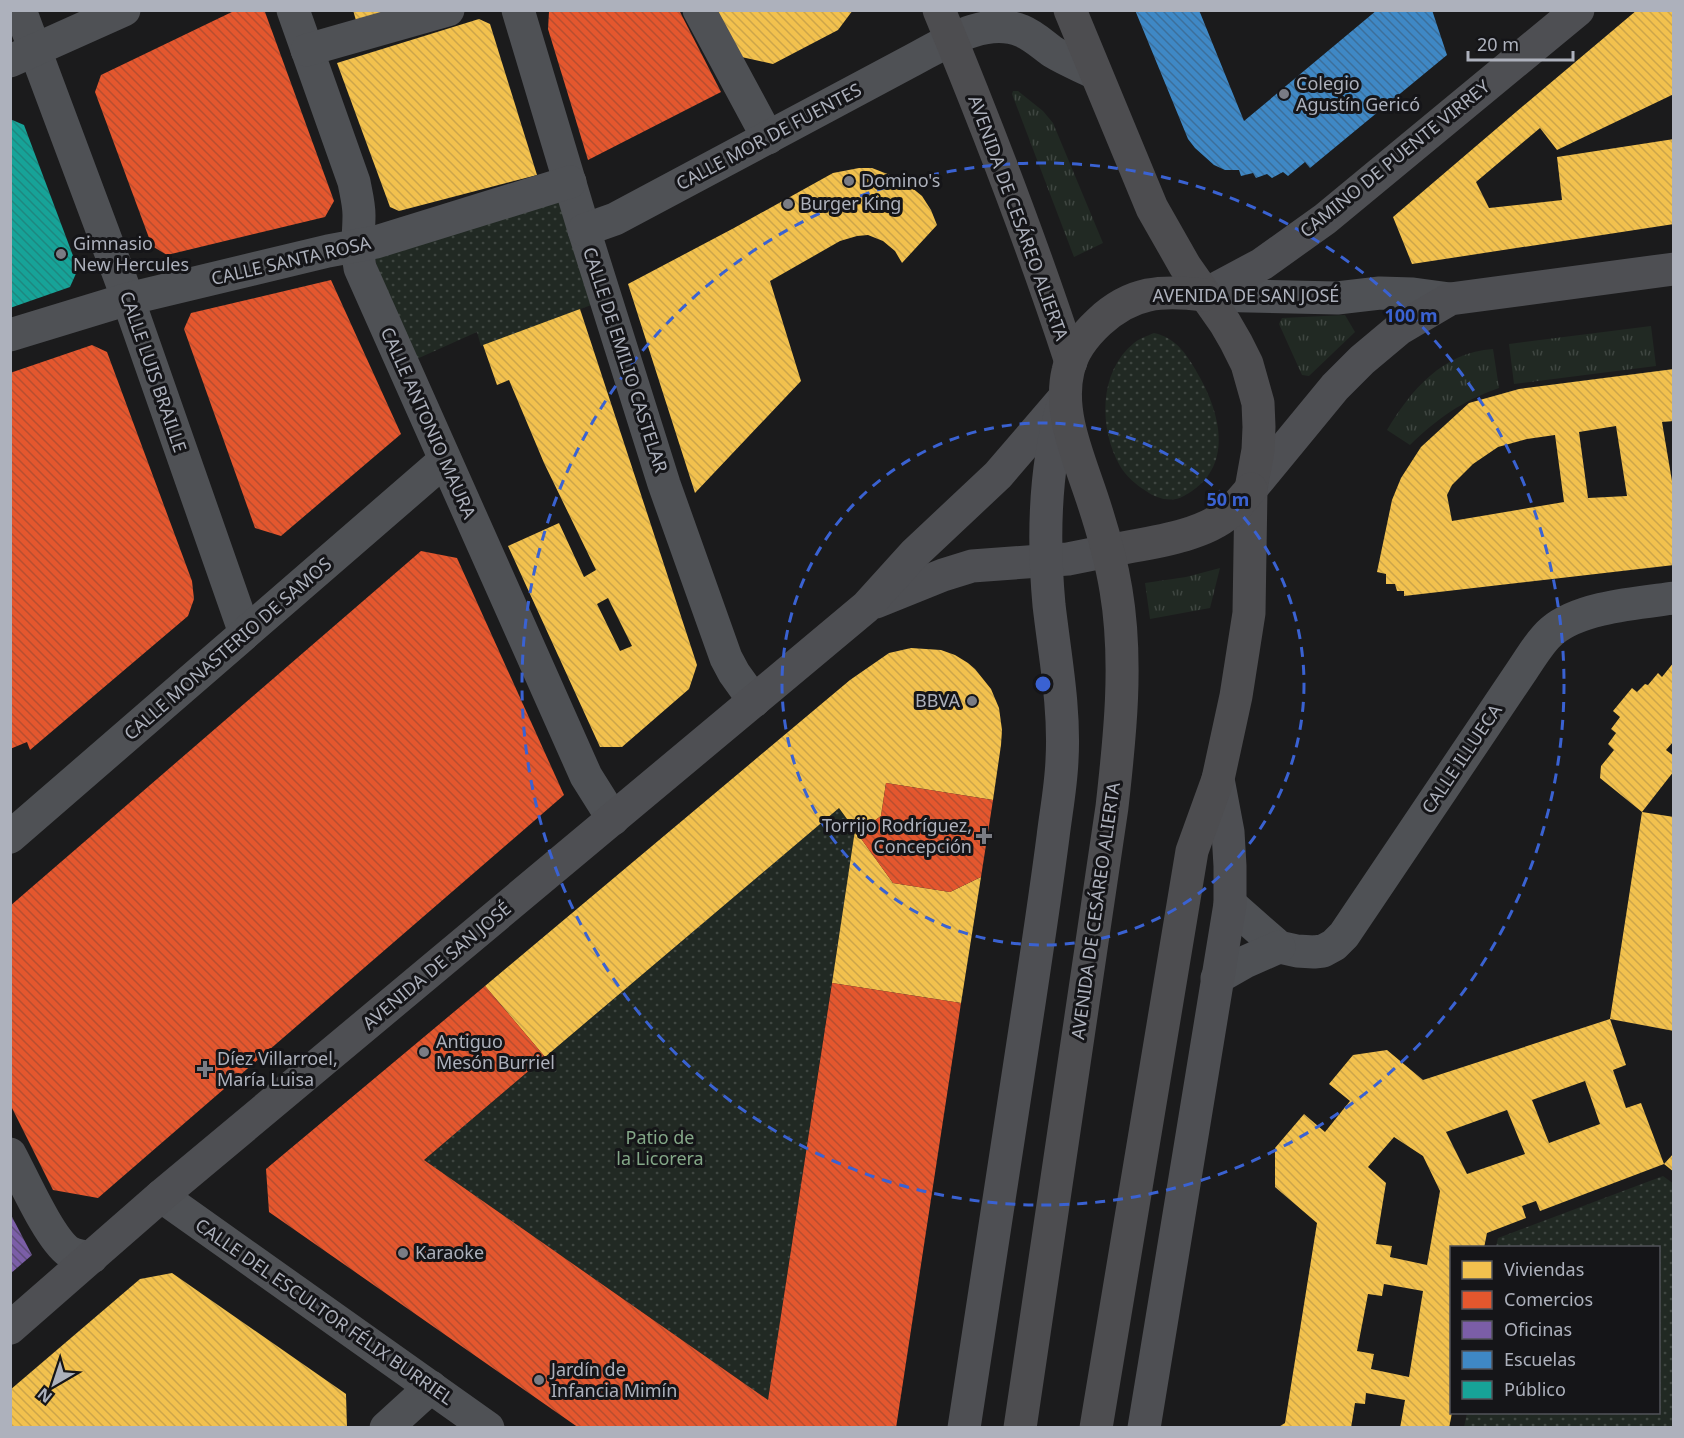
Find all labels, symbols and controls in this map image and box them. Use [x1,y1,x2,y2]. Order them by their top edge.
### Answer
scale bar [1468,24,1573,62]
text: 20 m [1477,32,1519,56]
place label: Colegio Agustín Gericó [1296,71,1420,116]
street label: CAMINO DE PUENTE VIRREY [1295,74,1495,242]
street label: CALLE MOR DE FUENTES [672,77,865,195]
marker: Colegio Agustín Gericó [1277,87,1291,101]
street label: AVENIDA DE CESÁREO ALIERTA [963,92,1075,344]
place label: Domino's [861,168,940,192]
marker: Domino's [842,174,856,188]
place label: Burger King [800,191,901,215]
marker: Burger King [781,197,795,211]
street label: CALLE SANTA ROSA [209,230,373,290]
place label: Gimnasio New Hercules [73,231,189,276]
street label: CALLE DE EMILIO CASTELAR [578,244,674,476]
marker: Gimnasio New Hercules [54,247,68,261]
street label: AVENIDA DE SAN JOSÉ [1153,283,1339,307]
street label: CALLE LUIS BRAILLE [115,288,193,455]
text: 100 m [1384,303,1438,327]
street label: CALLE ANTONIO MAURA [376,323,482,523]
text: 50 m [1207,487,1249,511]
street label: CALLE MONASTERIO DE SAMOS [119,551,336,745]
centre of rings [1033,674,1053,694]
place label: BBVA [915,688,960,712]
marker: BBVA [965,694,979,708]
street label: CALLE ILLUECA [1416,699,1507,818]
street label: AVENIDA DE CESÁREO ALIERTA [1065,780,1125,1041]
place label: Torrijo Rodríguez, Concepción [822,813,972,858]
marker: Torrijo Rodríguez, Concepción [977,829,991,843]
street label: AVENIDA DE SAN JOSÉ [357,896,516,1034]
place label: Antiguo Mesón Burriel [436,1029,555,1074]
marker: Antiguo Mesón Burriel [417,1045,431,1059]
place label: Díez Villarroel, María Luisa [217,1046,338,1091]
marker: Díez Villarroel, María Luisa [198,1062,212,1076]
park label: Patio de la Licorera [616,1125,704,1170]
street label: CALLE DEL ESCULTOR FÉLIX BURRIEL [191,1213,458,1410]
place label: Karaoke [415,1240,484,1264]
marker: Karaoke [396,1246,410,1260]
legend [1450,1246,1660,1414]
text: Viviendas [1504,1257,1584,1281]
text: Comercios [1504,1287,1593,1311]
text: Oficinas [1504,1317,1572,1341]
text: Escuelas [1504,1347,1576,1371]
north arrow [24,1354,84,1414]
place label: Jardín de Infancia Mimín [549,1357,677,1402]
marker: Jardín de Infancia Mimín [532,1373,546,1387]
text: Público [1504,1377,1566,1401]
text: N [33,1383,57,1408]

